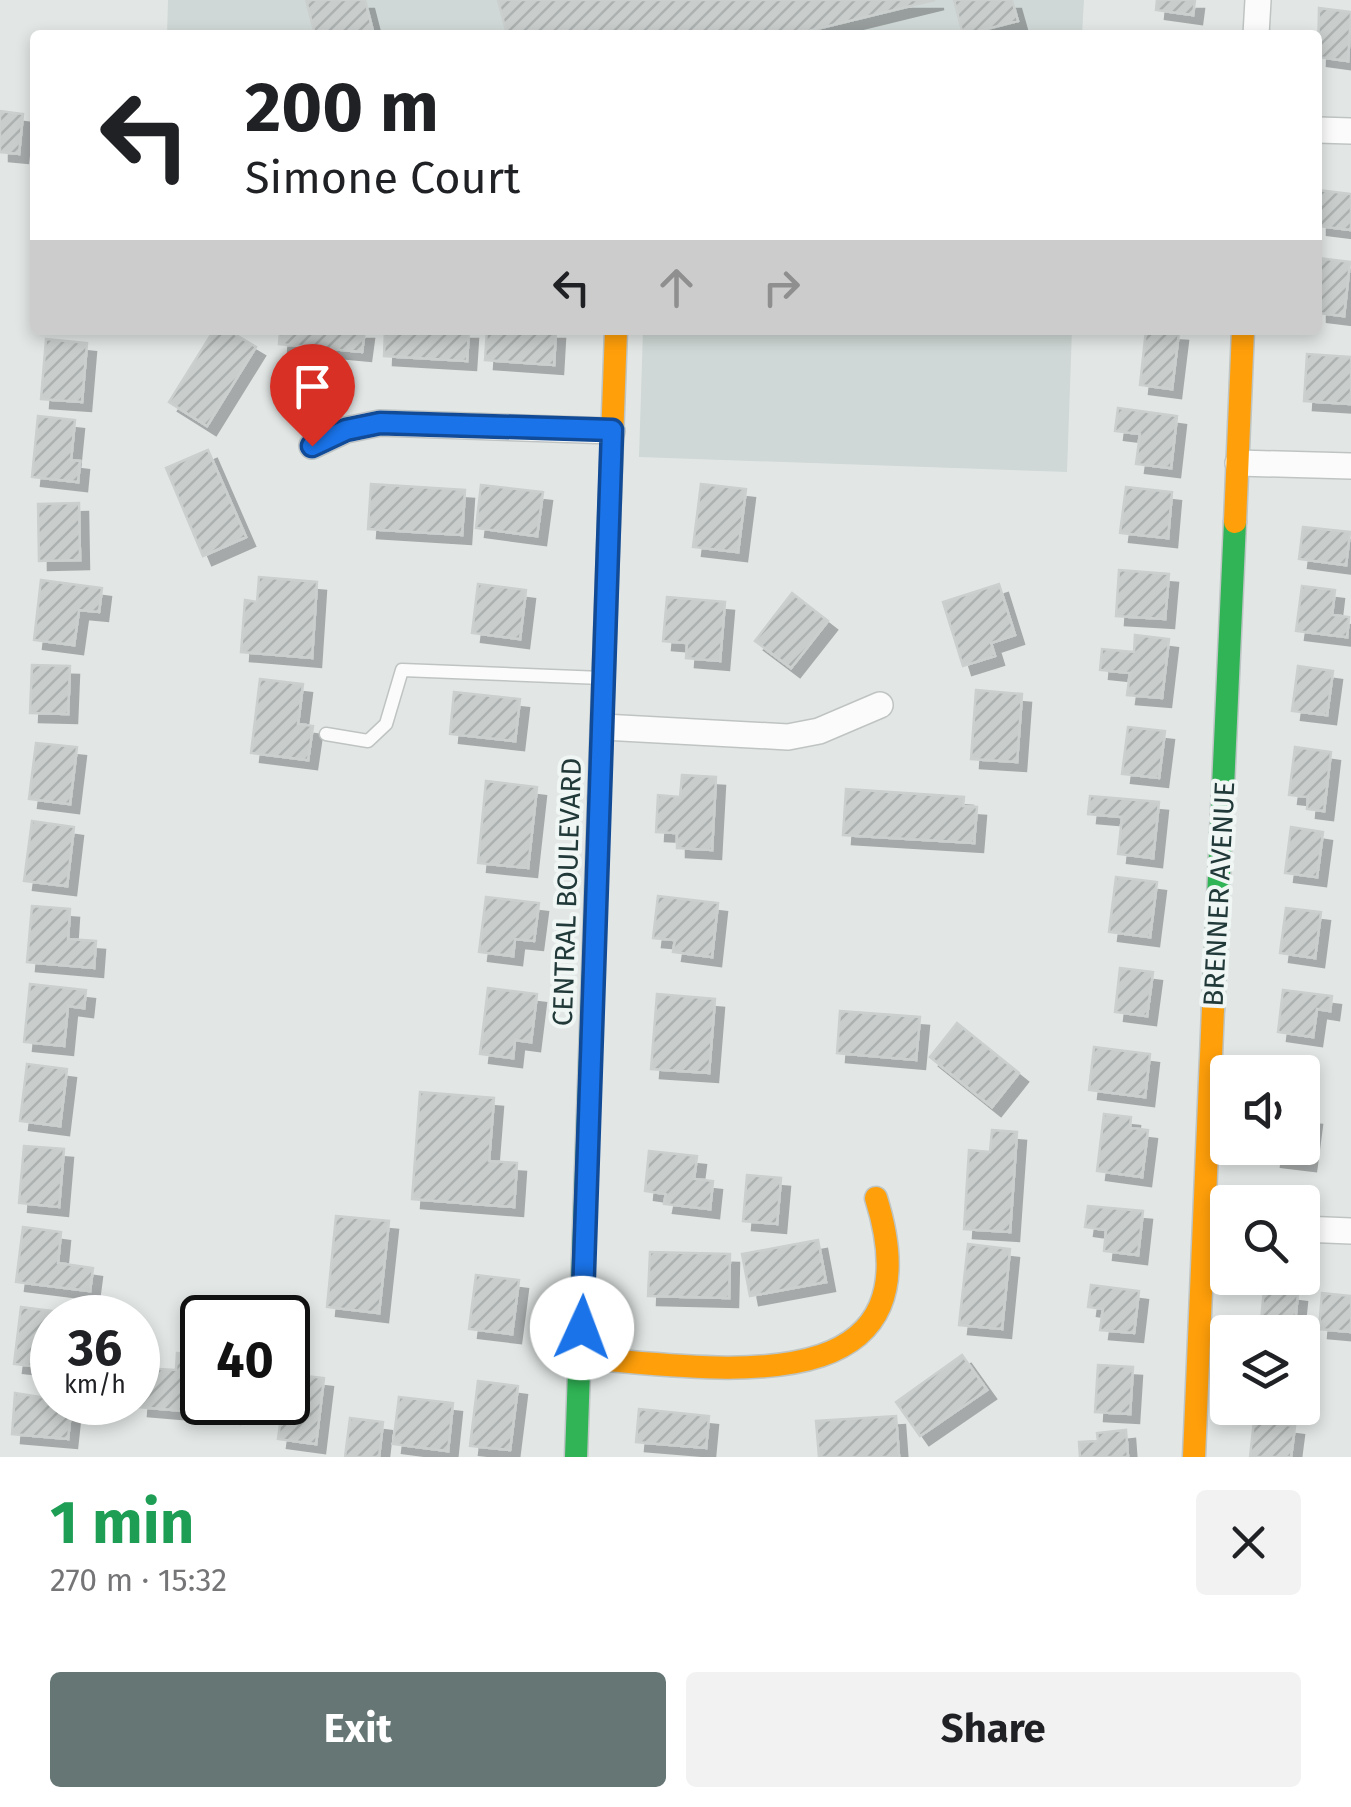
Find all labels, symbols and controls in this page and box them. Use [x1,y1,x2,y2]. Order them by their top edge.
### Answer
text: 200 m [245,66,439,150]
icon: left [80,70,210,200]
text: Simone Court [245,151,520,205]
icon: left [544,260,599,315]
icon: ahead [649,260,704,315]
icon: right [754,260,809,315]
pin [270,344,355,447]
icon: arrive [285,359,340,414]
street label: CENTRAL BOULEVARD [546,757,588,1027]
street label: BRENNER AVENUE [1197,781,1241,1007]
map controls [1210,1055,1320,1425]
button: sound [1210,1055,1320,1165]
button: search [1210,1185,1320,1295]
position arrow [530,1276,634,1380]
speed limit sign: 40 [180,1295,310,1425]
button: layers [1210,1315,1320,1425]
text: 36 [68,1318,122,1378]
text: km/h [64,1370,126,1400]
text: 1 min [50,1487,194,1559]
button: close [1196,1490,1301,1595]
text: 270 m · 15:32 [50,1561,227,1599]
button: Exit [50,1672,666,1787]
button: Share [686,1672,1301,1787]

